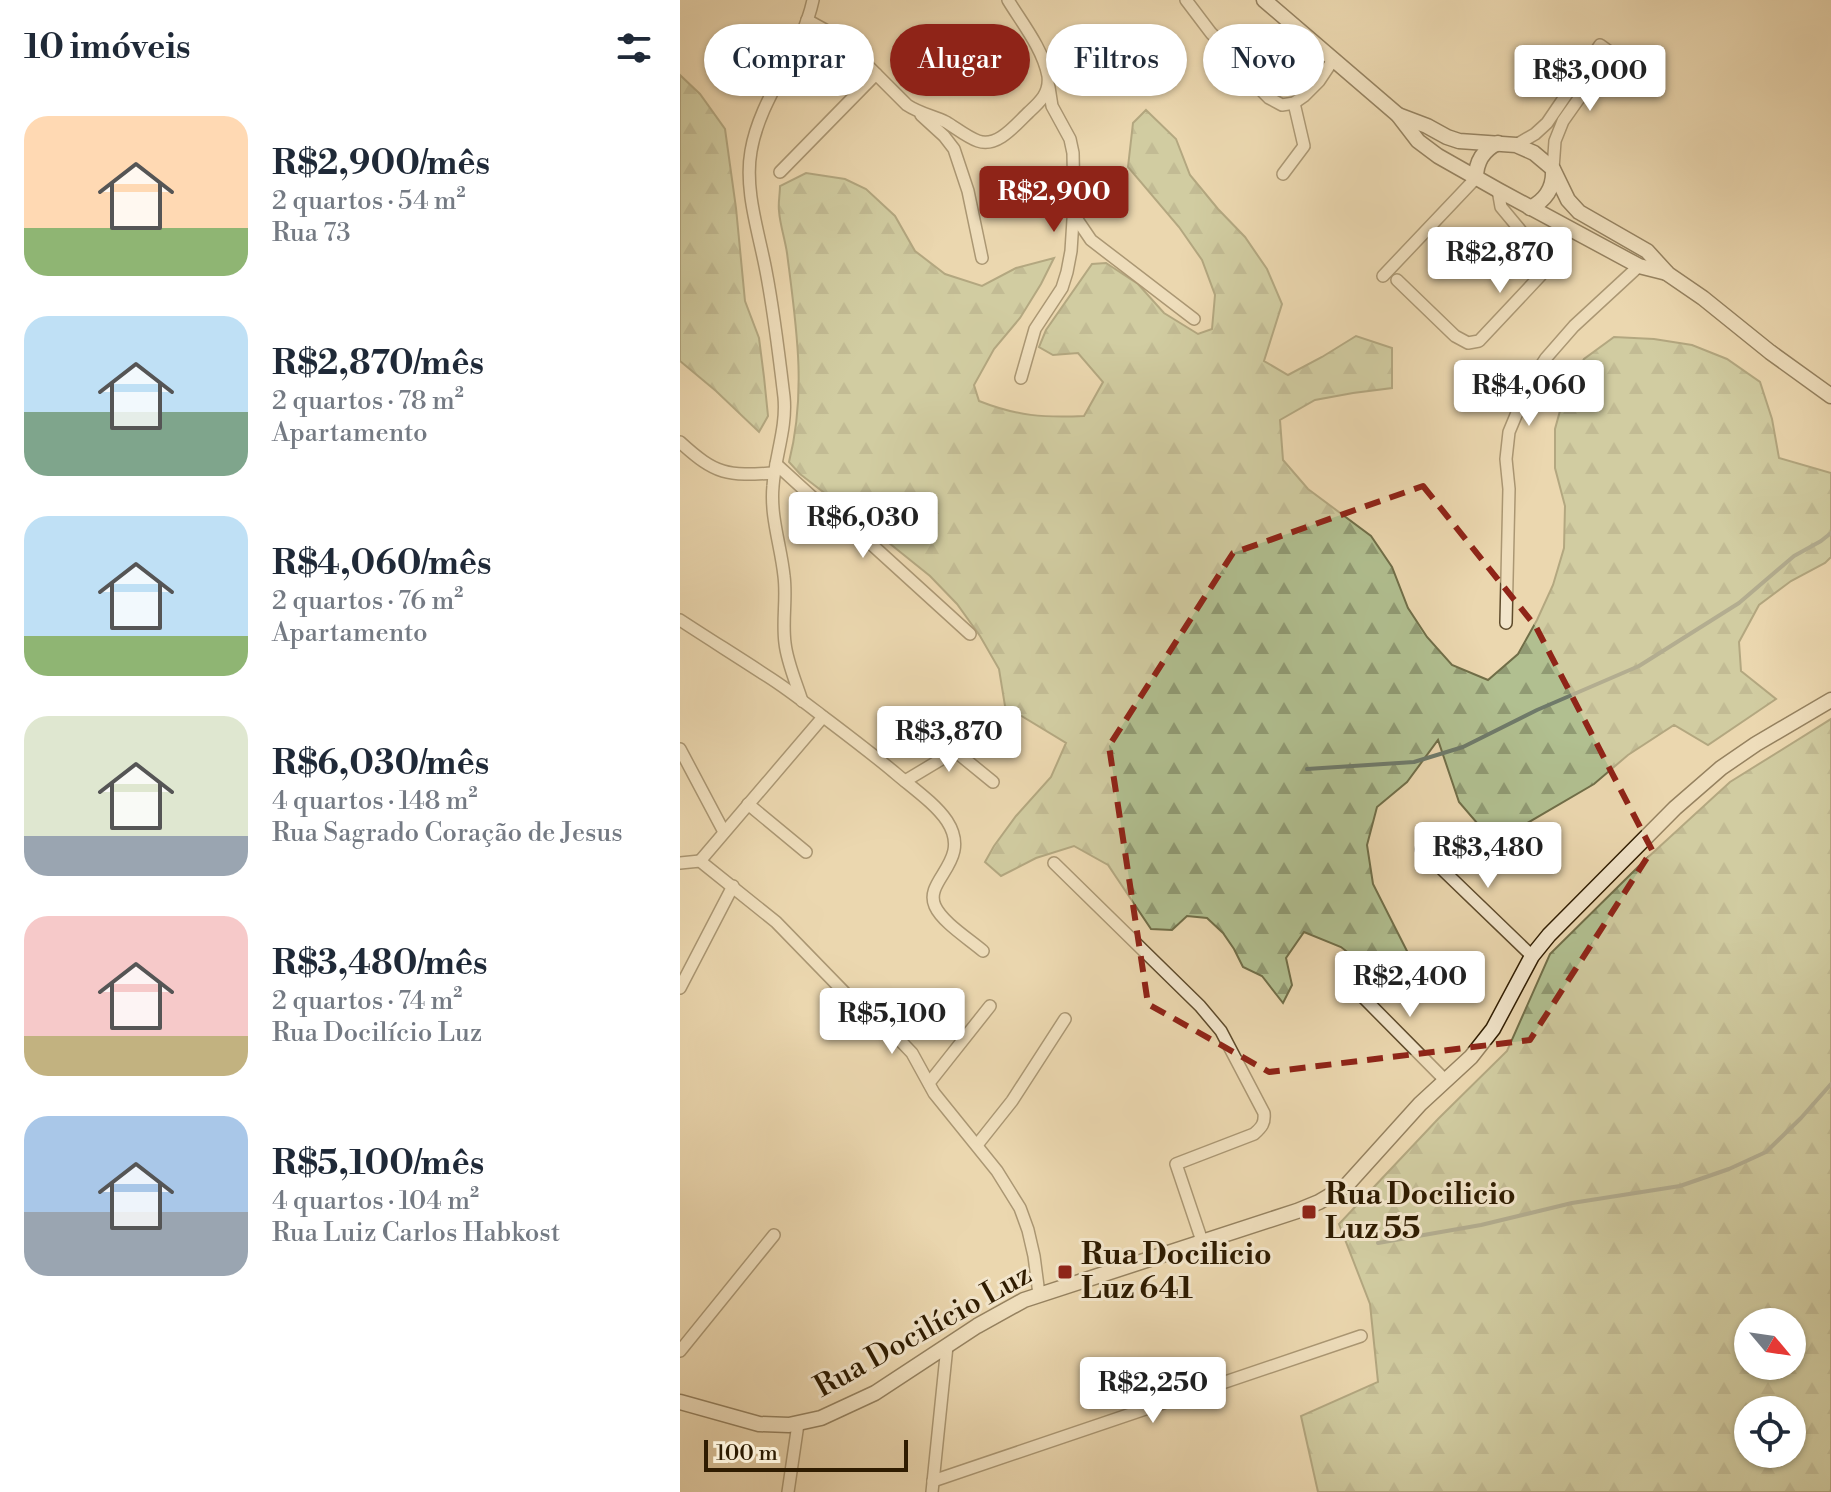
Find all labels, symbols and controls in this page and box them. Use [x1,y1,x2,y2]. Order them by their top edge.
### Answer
chip: Comprar [704,24,874,96]
chip: Alugar [890,24,1030,96]
chip: Filtros [1046,24,1187,96]
chip: Novo [1203,24,1324,96]
icon: filters [612,26,656,70]
text: 10 imóveis [24,27,191,69]
pin: R$3,000 [1516,45,1664,113]
text: R$3,000 [1532,55,1648,87]
text: R$2,900/mês [272,143,490,185]
icon: home [88,148,184,244]
pin: R$2,900 [980,166,1128,234]
text: R$2,900 [997,176,1111,208]
text: 2 quartos · 54 m² [272,185,466,217]
text: Rua 73 [272,217,351,249]
pin: R$2,870 [1426,227,1574,295]
text: R$2,870 [1446,237,1554,269]
text: R$2,870/mês [272,343,484,385]
icon: home [88,348,184,444]
pin: R$4,060 [1455,360,1603,428]
text: R$4,060 [1472,370,1586,402]
text: 2 quartos · 78 m² [272,385,464,417]
text: Apartamento [272,417,428,449]
pin: R$6,030 [789,492,937,560]
text: R$6,030 [807,502,919,534]
text: R$4,060/mês [272,543,492,585]
icon: home [88,548,184,644]
text: 2 quartos · 76 m² [272,585,463,617]
text: Apartamento [272,617,428,649]
pin: R$3,870 [875,706,1023,774]
text: R$3,870 [895,716,1003,748]
text: R$6,030/mês [272,743,489,785]
icon: home [88,748,184,844]
text: 4 quartos · 148 m² [272,785,478,817]
text: Rua Sagrado Coração de Jesus [272,817,623,849]
pin: R$3,480 [1414,822,1562,890]
text: R$3,480 [1432,832,1544,864]
text: R$3,480/mês [272,943,488,985]
icon: home [88,948,184,1044]
pin: R$2,400 [1336,951,1484,1019]
text: R$2,400 [1353,961,1467,993]
text: 2 quartos · 74 m² [272,985,462,1017]
pin: R$5,100 [818,988,966,1056]
text: R$5,100 [838,998,946,1030]
text: Rua Docilício Luz [272,1017,482,1049]
text: R$5,100/mês [272,1143,484,1185]
icon: home [88,1148,184,1244]
place label: Rua Docilicio Luz 55 [1325,1176,1516,1248]
text: 4 quartos · 104 m² [272,1185,479,1217]
marker: Rua Docilicio Luz 55 [1300,1203,1318,1221]
text: Rua Luiz Carlos Habkost [272,1217,560,1249]
place label: Rua Docilicio Luz 641 [1081,1236,1272,1308]
street label: Rua Docilício Luz [808,1256,1038,1406]
marker: Rua Docilicio Luz 641 [1056,1263,1074,1281]
north arrow [1734,1308,1806,1380]
map controls [1734,1308,1806,1468]
pin: R$2,250 [1079,1357,1227,1425]
text: R$2,250 [1098,1367,1208,1399]
button: locate [1734,1396,1806,1468]
scale bar [704,1436,908,1472]
text: 100 m [716,1440,778,1467]

